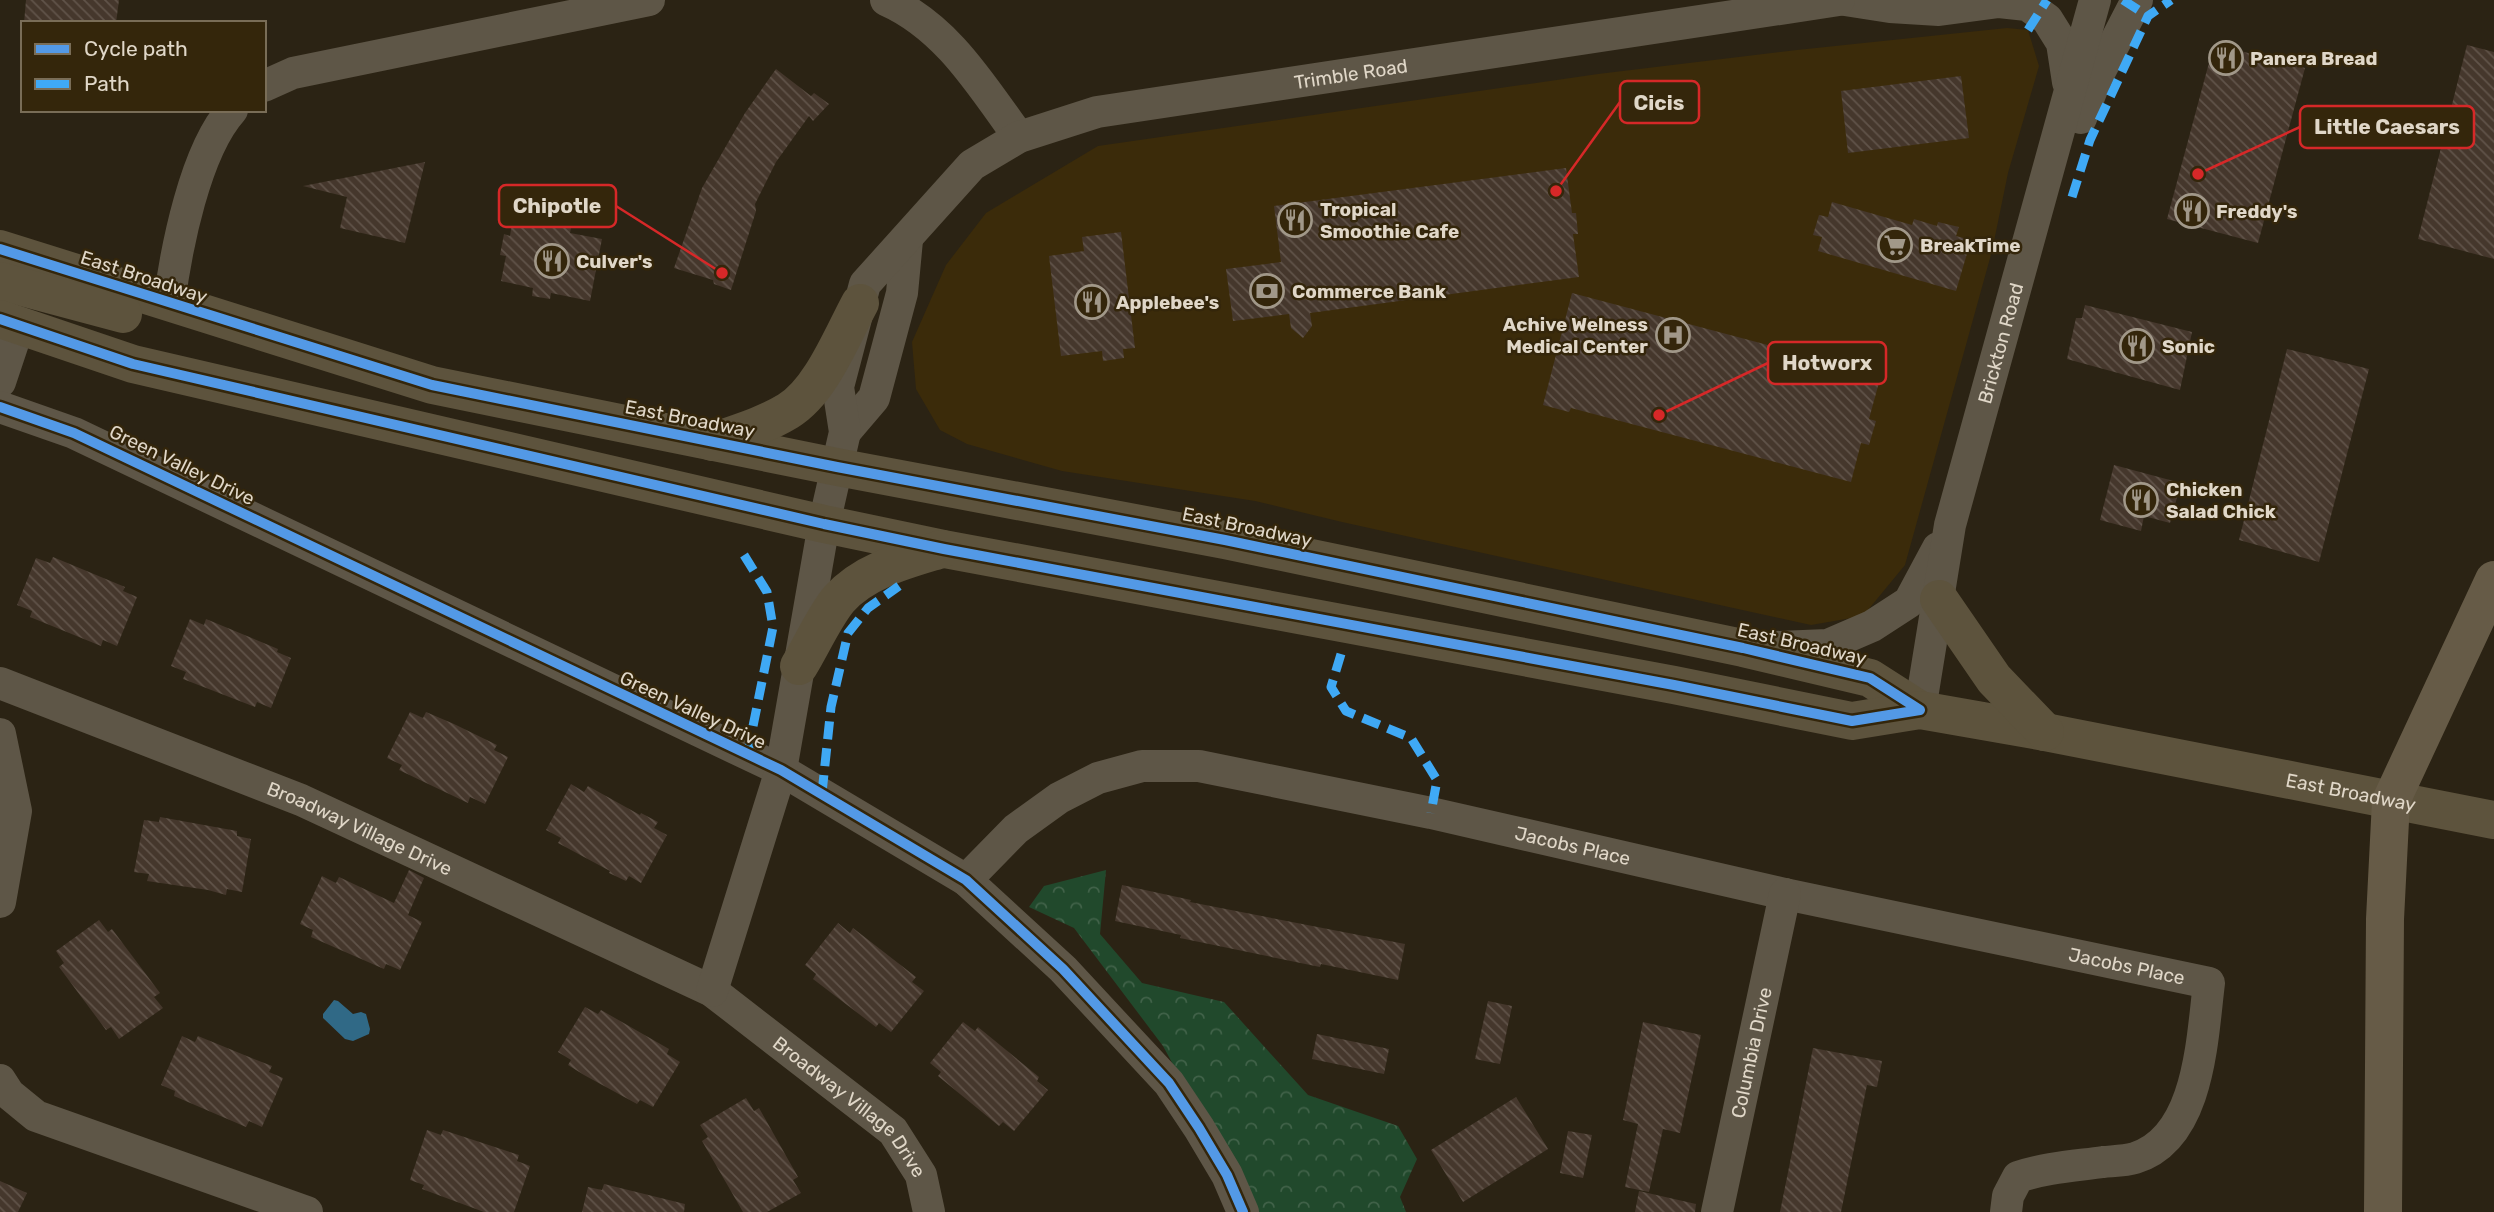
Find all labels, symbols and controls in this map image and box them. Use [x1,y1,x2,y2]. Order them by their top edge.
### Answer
legend [21,21,266,112]
text: Cycle path [84,36,188,61]
restaurant icon: Panera Bread [2207,39,2245,77]
place label: Panera Bread [2250,47,2377,70]
street label: Trimble Road [1293,54,1409,94]
text: Path [84,71,130,96]
callout: Cicis [1620,81,1699,123]
text: Cicis [1634,90,1684,115]
callout: Little Caesars [2300,106,2474,148]
text: Little Caesars [2314,114,2460,139]
callout: Chipotle [499,185,616,227]
restaurant icon: Freddy's [2173,192,2211,230]
text: Chipotle [513,193,601,218]
place label: Tropical Smoothie Cafe [1320,198,1459,243]
place label: Freddy's [2216,200,2298,223]
restaurant icon: Tropical Smoothie Cafe [1276,201,1314,239]
supermarket icon: BreakTime [1876,226,1914,264]
place label: BreakTime [1920,234,2021,257]
restaurant icon: Culver's [533,242,571,280]
street label: East Broadway [78,246,210,308]
place label: Culver's [576,250,653,273]
bank icon: Commerce Bank [1248,272,1286,310]
place label: Commerce Bank [1292,280,1446,303]
street label: Brickton Road [1973,280,2028,406]
restaurant icon: Applebee's [1073,283,1111,321]
place label: Applebee's [1116,291,1219,314]
place label: Achive Welness Medical Center [1503,313,1648,358]
hospital icon: Achive Welness Medical Center [1654,316,1692,354]
restaurant icon: Sonic [2118,327,2156,365]
place label: Sonic [2162,335,2215,358]
callout: Hotworx [1768,342,1886,384]
text: Hotworx [1782,350,1873,375]
street label: East Broadway [623,395,757,443]
street label: Green Valley Drive [106,420,258,510]
place label: Chicken Salad Chick [2166,478,2276,523]
restaurant icon: Chicken Salad Chick [2122,481,2160,519]
street label: East Broadway [1180,502,1314,552]
street label: East Broadway [1735,618,1869,670]
street label: Green Valley Drive [616,666,770,754]
street label: East Broadway [2284,768,2418,816]
street label: Broadway Village Drive [264,776,456,880]
street label: Jacobs Place [1513,821,1633,870]
street label: Jacobs Place [2067,942,2187,989]
street label: Columbia Drive [1726,985,1776,1120]
street label: Broadway Village Drive [769,1031,931,1181]

